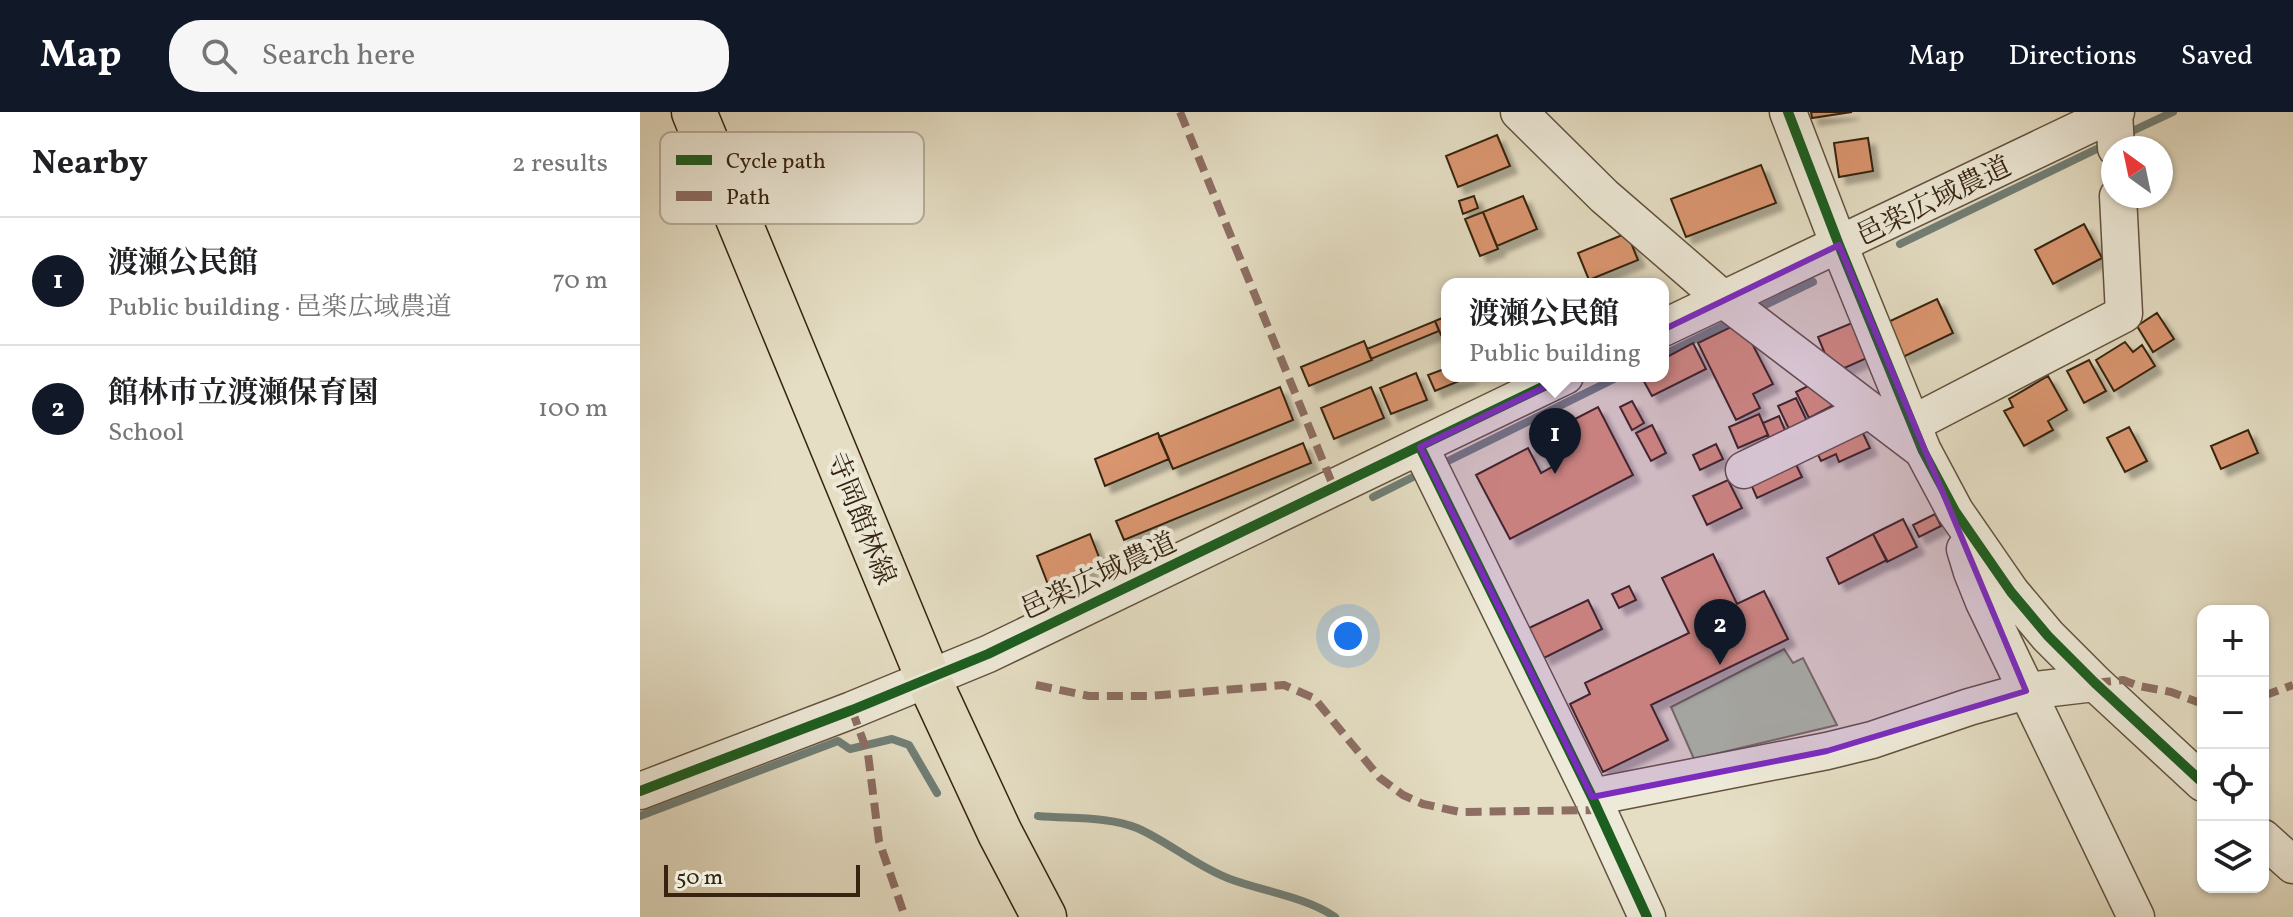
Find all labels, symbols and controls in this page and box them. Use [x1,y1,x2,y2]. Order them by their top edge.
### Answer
search box [169,20,729,92]
text: Map [40,30,121,83]
icon: search [197,34,241,78]
text: Search here [261,35,415,77]
text: Map [1909,37,1965,76]
text: Directions [2009,37,2137,76]
text: Saved [2181,37,2253,76]
legend [660,132,924,224]
north arrow [2101,136,2173,208]
text: Nearby [32,141,148,188]
text: 2 results [512,146,608,182]
text: Cycle path [726,147,826,178]
street label: 邑楽広域農道 [1850,148,2018,257]
text: Path [726,183,770,214]
text: 渡瀬公民館 [108,243,258,285]
text: 1 [53,263,63,299]
text: 70 m [553,263,608,299]
popup [1441,278,1669,382]
text: Public building · 邑楽広域農道 [108,290,451,326]
text: 渡瀬公民館 [1469,294,1619,336]
text: Public building [1469,336,1641,372]
text: 館林市立渡瀬保育園 [108,373,378,415]
text: 2 [51,391,65,427]
text: 100 m [538,391,608,427]
pin: 1 [1529,408,1581,474]
text: School [108,415,184,451]
street label: 寺岡館林線 [815,447,904,591]
street label: 邑楽広域農道 [1015,524,1183,630]
pin: 2 [1694,599,1746,665]
map controls [2197,605,2269,893]
button: + [2197,605,2269,677]
your location [1328,616,1368,656]
button: − [2197,677,2269,749]
button: locate [2197,749,2269,821]
button: layers [2197,821,2269,893]
scale bar [664,861,860,897]
text: 50 m [676,863,723,894]

